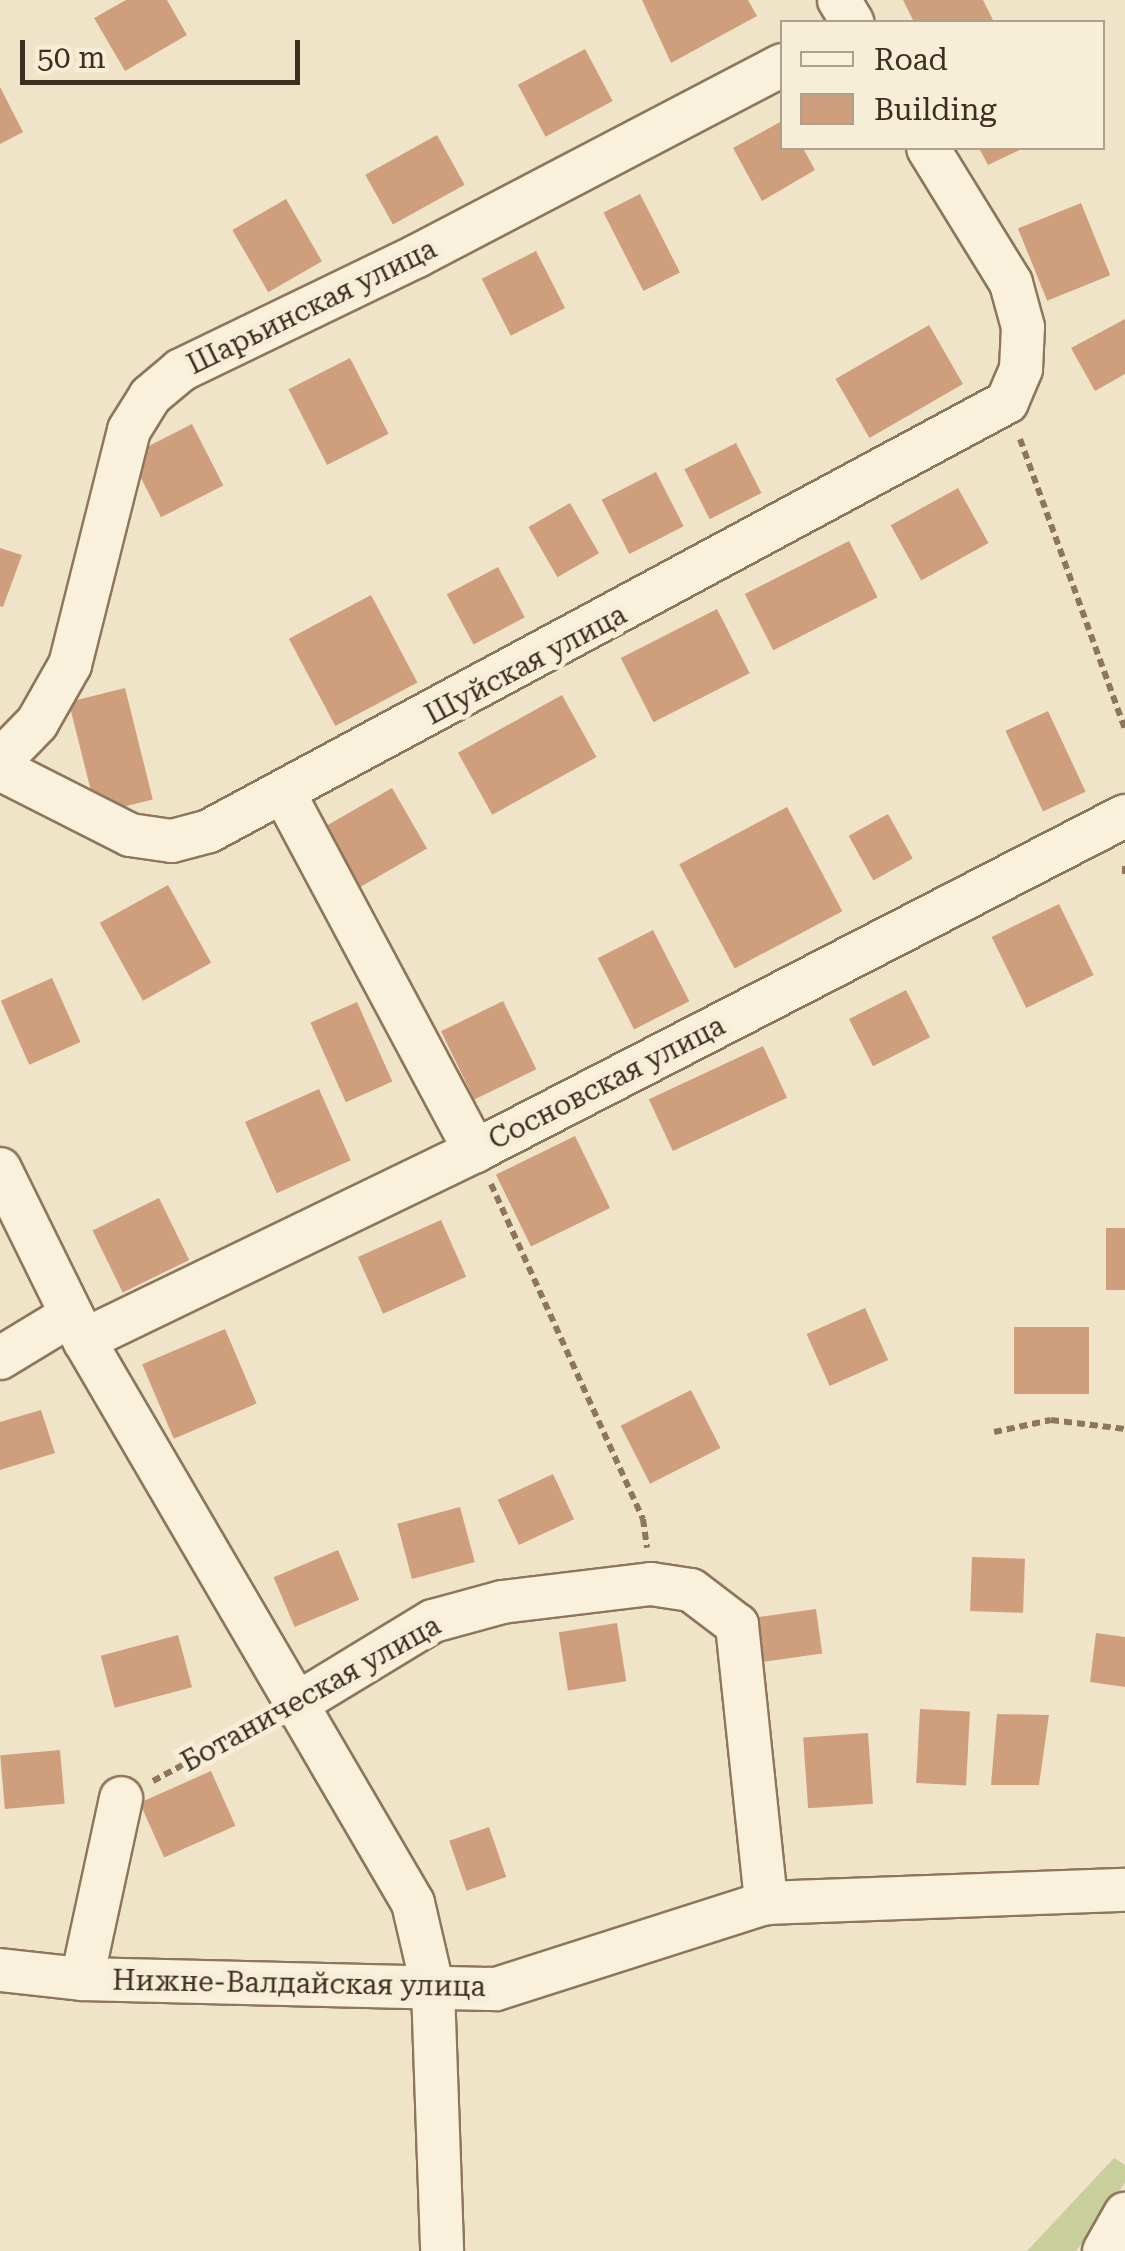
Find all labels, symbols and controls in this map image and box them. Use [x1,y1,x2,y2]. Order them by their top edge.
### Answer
scale bar [25,20,305,82]
legend [780,20,1105,150]
text: 50 m [37,40,106,75]
text: Road [874,42,948,77]
text: Building [874,92,997,127]
street label: Шарьинская улица [182,232,442,382]
street label: Шуйская улица [420,598,632,732]
street label: Сосновская улица [483,1009,731,1157]
street label: Ботаническая улица [175,1609,447,1779]
street label: Нижне-Валдайская улица [112,1964,486,2004]

